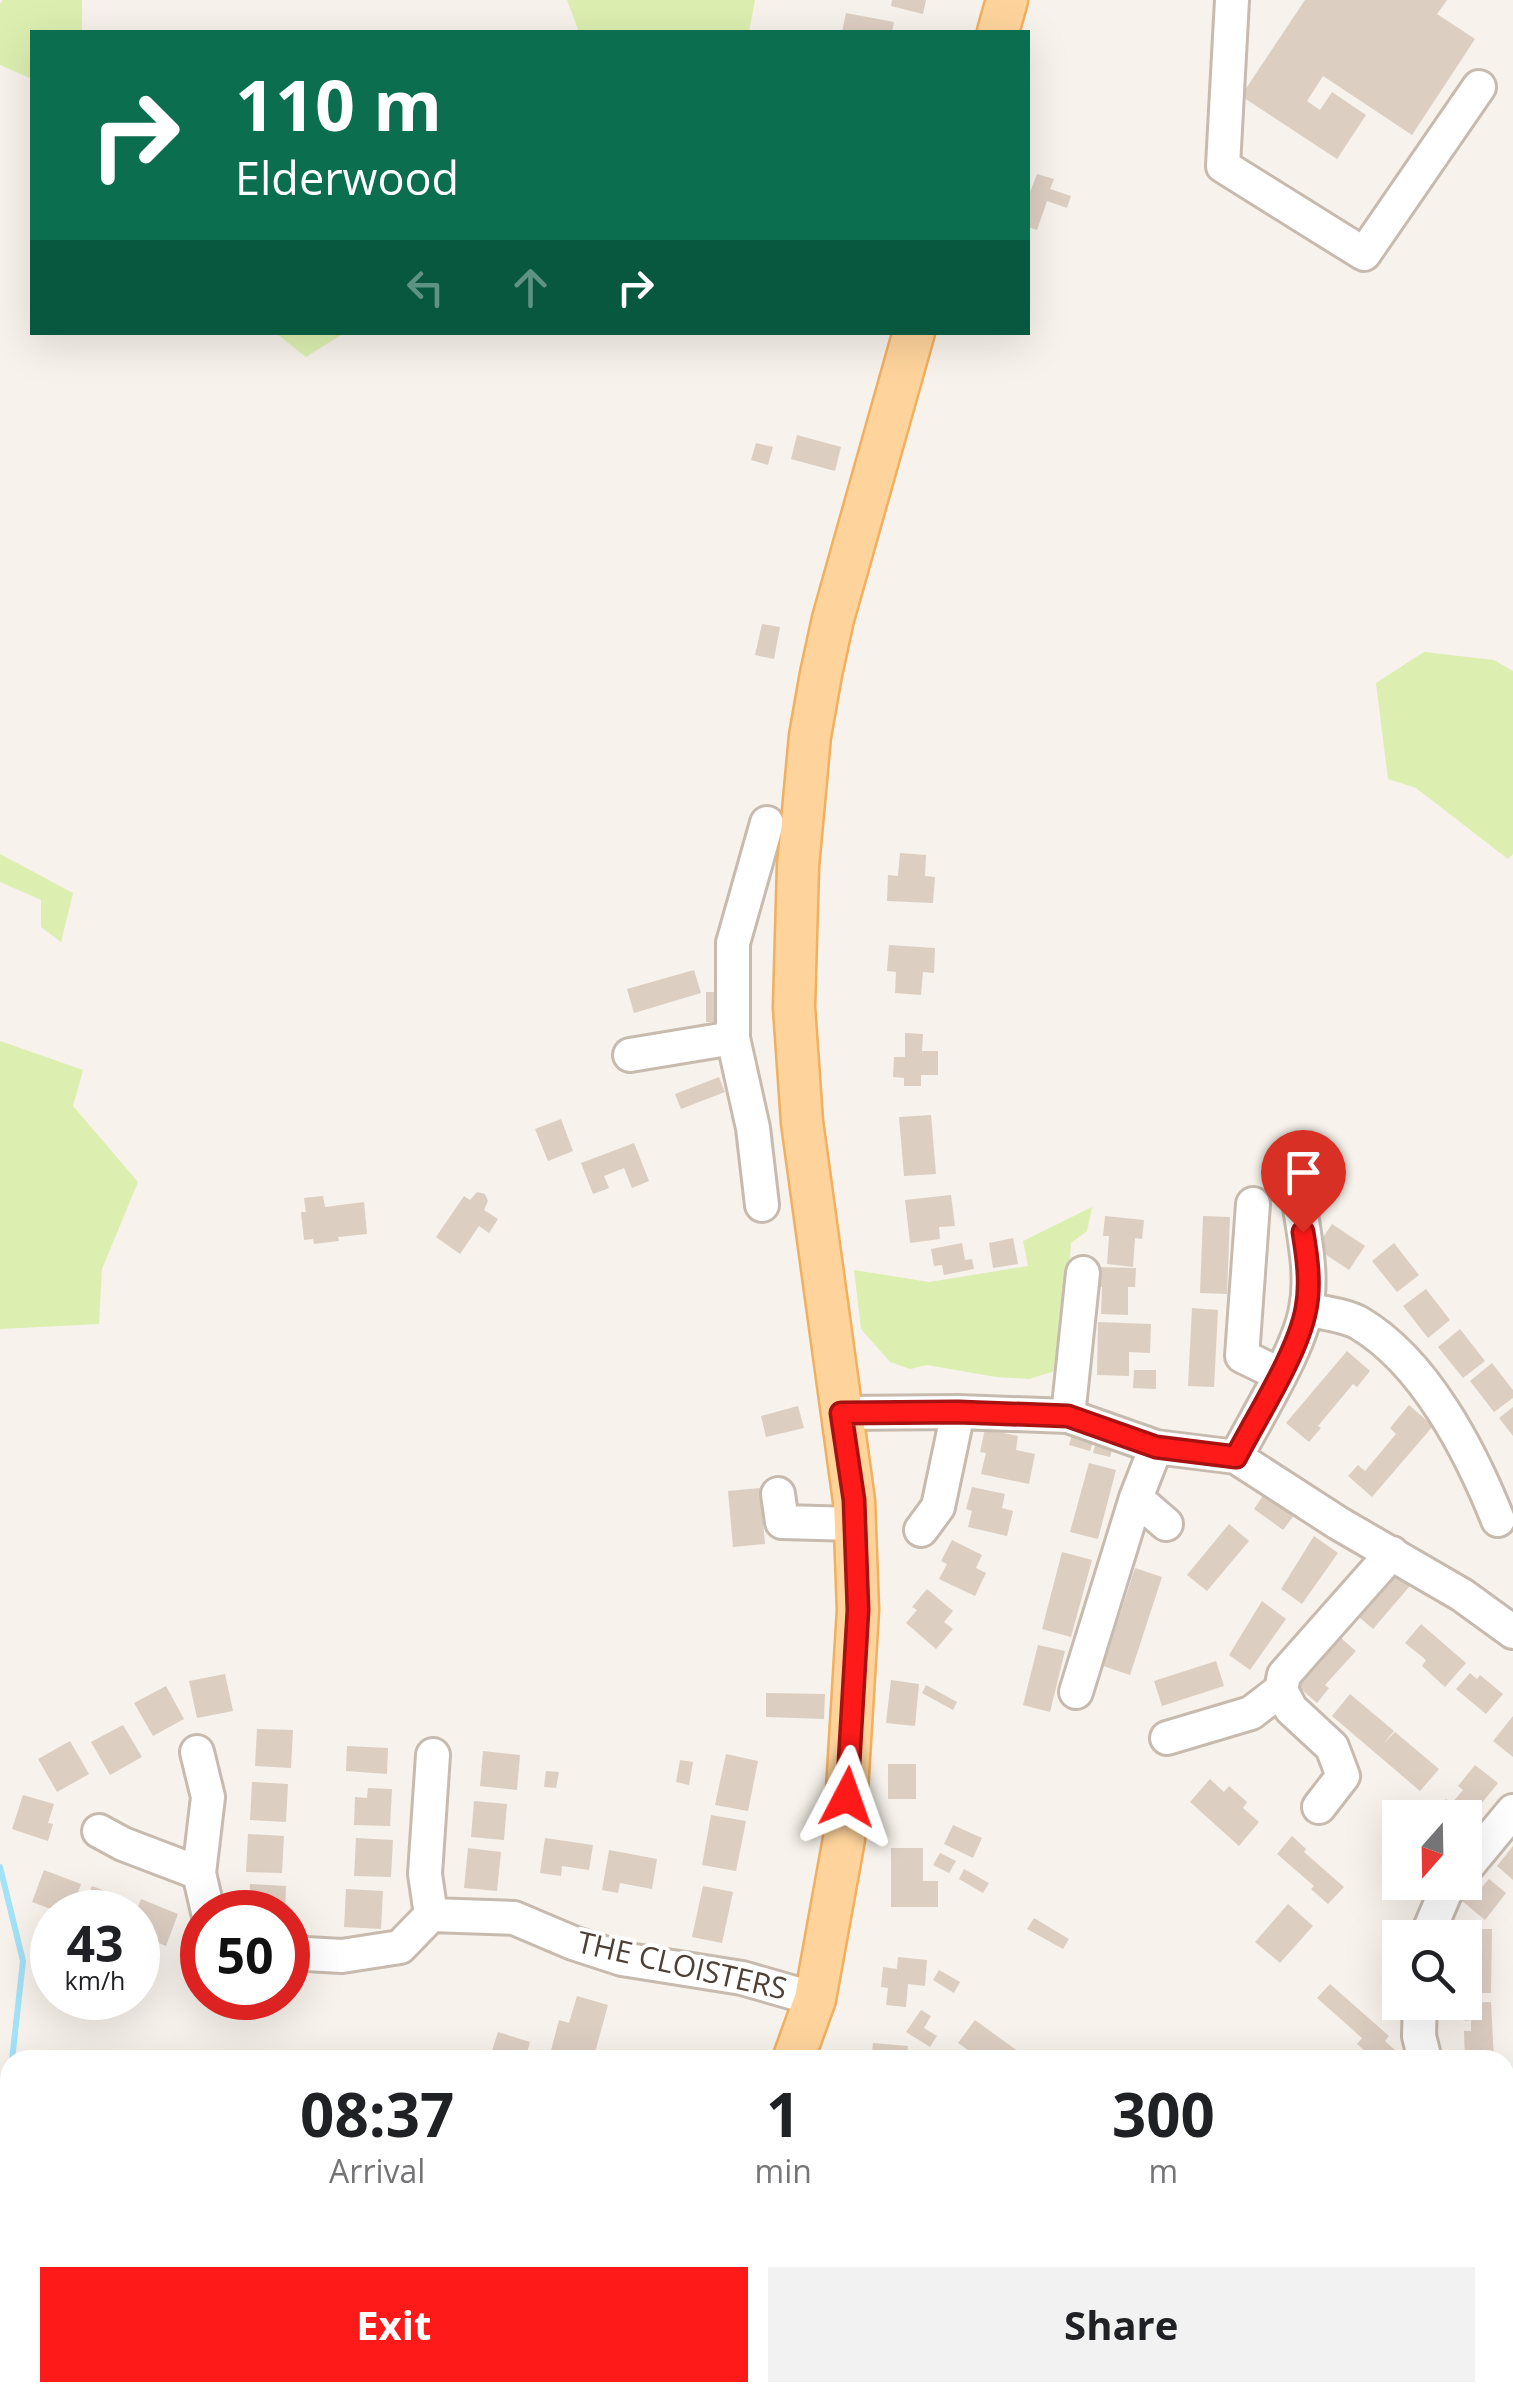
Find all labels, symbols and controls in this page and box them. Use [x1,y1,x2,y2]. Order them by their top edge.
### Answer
text: 110 m [235,56,442,152]
icon: right [70,70,200,200]
text: Elderwood [235,147,459,208]
icon: left [398,260,453,315]
icon: ahead [503,260,558,315]
icon: right [608,260,663,315]
pin [1261,1130,1346,1233]
icon: arrive [1276,1145,1331,1200]
position arrow [795,1745,899,1849]
north arrow [1382,1800,1482,1900]
map controls [1382,1800,1482,2020]
speed limit sign: 50 [180,1890,310,2020]
text: 43 [66,1909,124,1977]
street label: THE CLOISTERS [573,1920,791,2009]
button: search [1382,1920,1482,2020]
text: km/h [65,1963,125,1997]
text: 08:37 [300,2073,454,2155]
text: 1 [766,2073,800,2155]
text: 300 [1112,2073,1215,2155]
text: Arrival [329,2149,425,2192]
text: min [755,2149,812,2192]
text: m [1149,2149,1178,2192]
button: Exit [40,2267,748,2382]
button: Share [768,2267,1475,2382]

